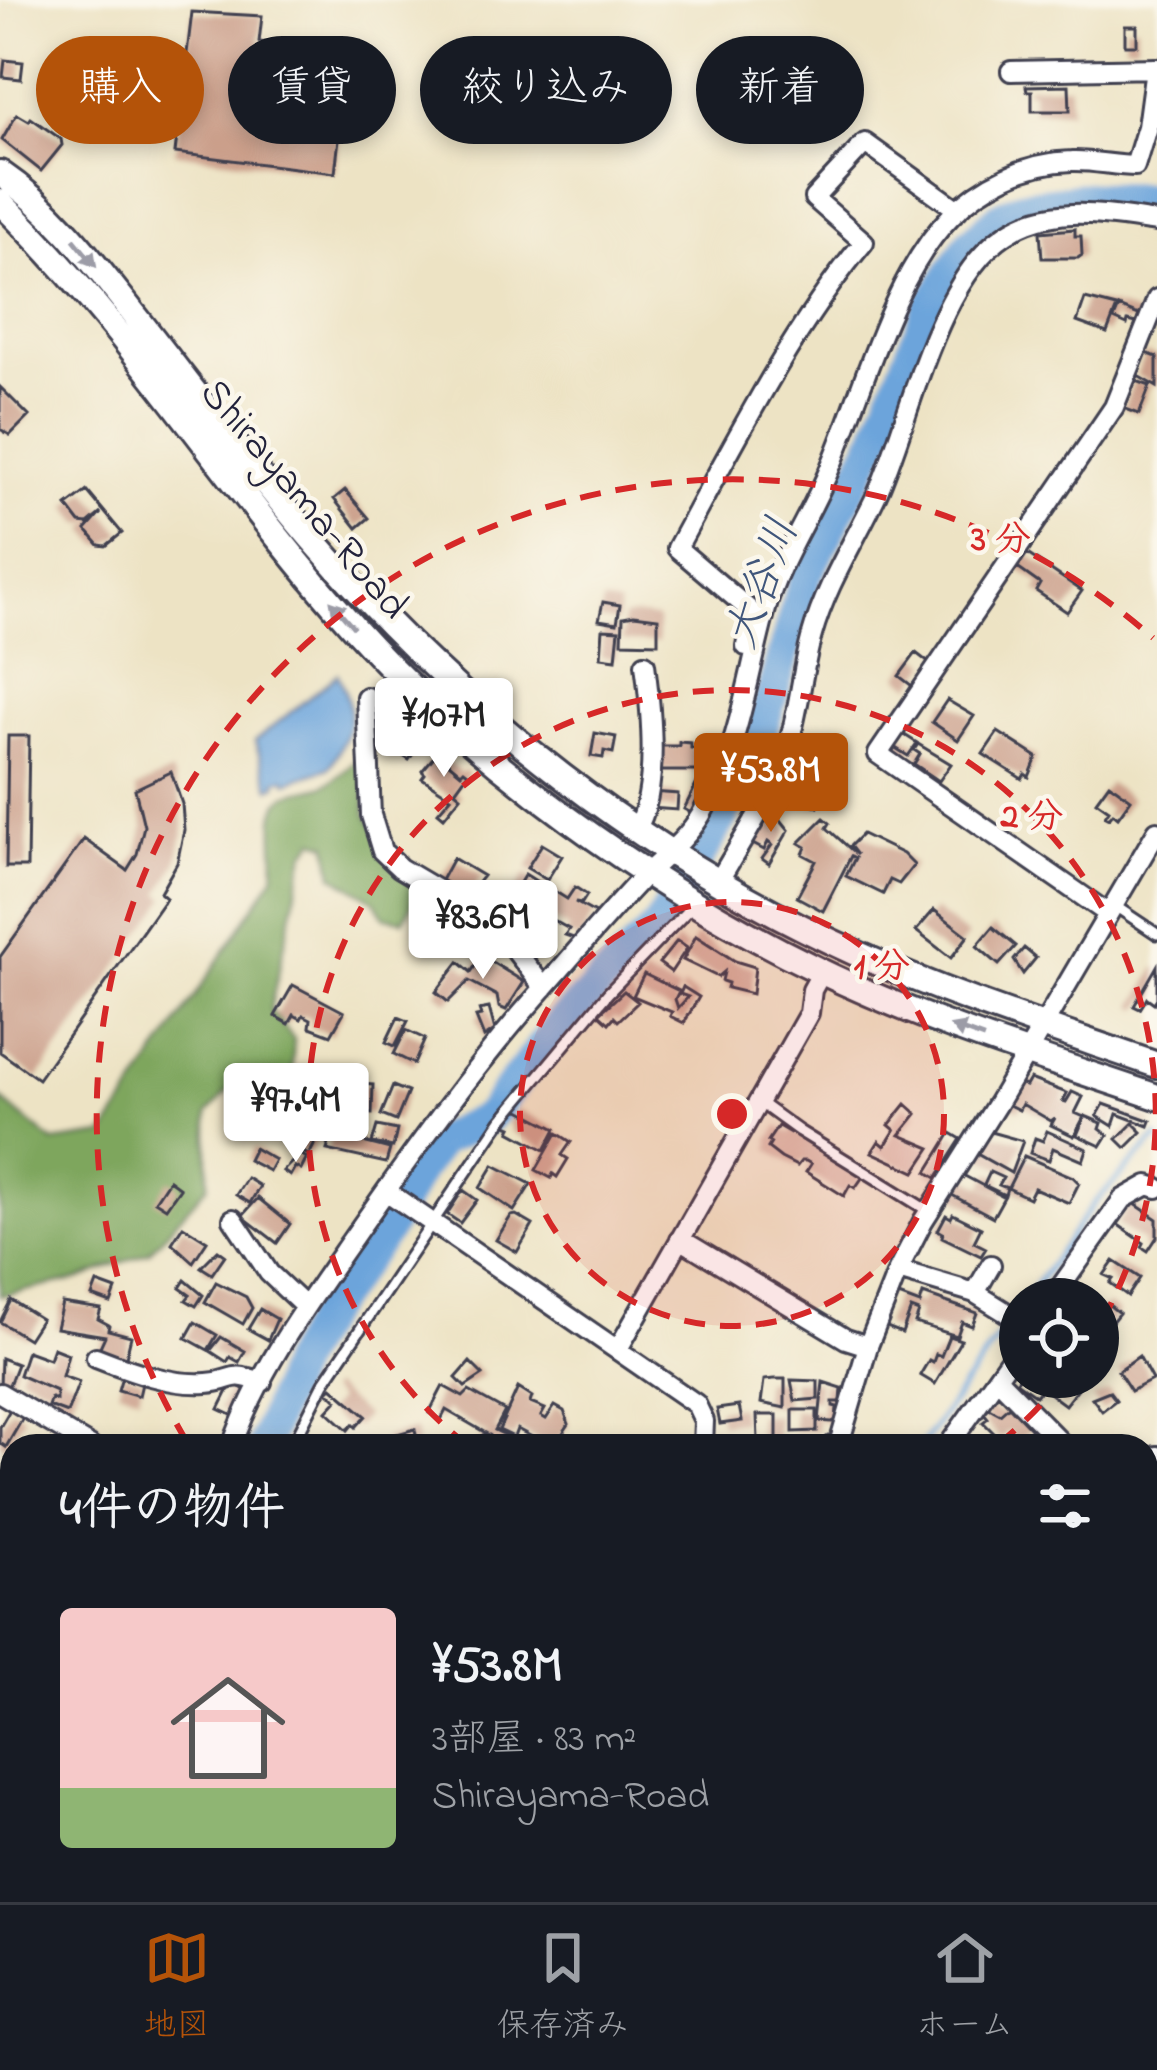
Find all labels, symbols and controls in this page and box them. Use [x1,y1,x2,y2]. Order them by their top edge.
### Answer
chip: 購入 [36,36,204,144]
chip: 賃貸 [228,36,396,144]
chip: 絞り込み [420,36,672,144]
chip: 新着 [696,36,864,144]
one-way arrow [72,237,97,268]
street label: Shirayama-Road [184,366,422,634]
water label: 大谷川 [710,509,818,659]
text: 3 分 [970,515,1031,568]
one-way arrow [329,599,356,629]
pin: ¥107M [360,678,528,780]
text: ¥107M [402,688,486,745]
pin: ¥53.8M [673,733,869,835]
text: ¥53.8M [721,743,821,800]
text: 2 分 [1000,792,1063,845]
pin: ¥83.6M [385,880,581,982]
text: ¥83.6M [436,890,530,947]
text: 1 分 [854,942,910,995]
one-way arrow [949,1022,985,1040]
pin: ¥97.4M [198,1063,394,1165]
text: ¥97.4M [251,1073,341,1130]
centre of rings [711,1093,753,1135]
map controls [999,1278,1119,1398]
button: locate [999,1278,1119,1398]
text: 4件の物件 [60,1473,285,1548]
icon: filters [1032,1473,1098,1539]
text: ¥53.8M [432,1630,563,1705]
icon: home [156,1656,300,1800]
text: 3部屋 · 83 m² [432,1712,636,1769]
text: Shirayama-Road [432,1769,709,1826]
tab: 地図 [144,1925,210,2051]
tab: 保存済み [497,1925,629,2051]
tab: ホーム [916,1925,1013,2051]

